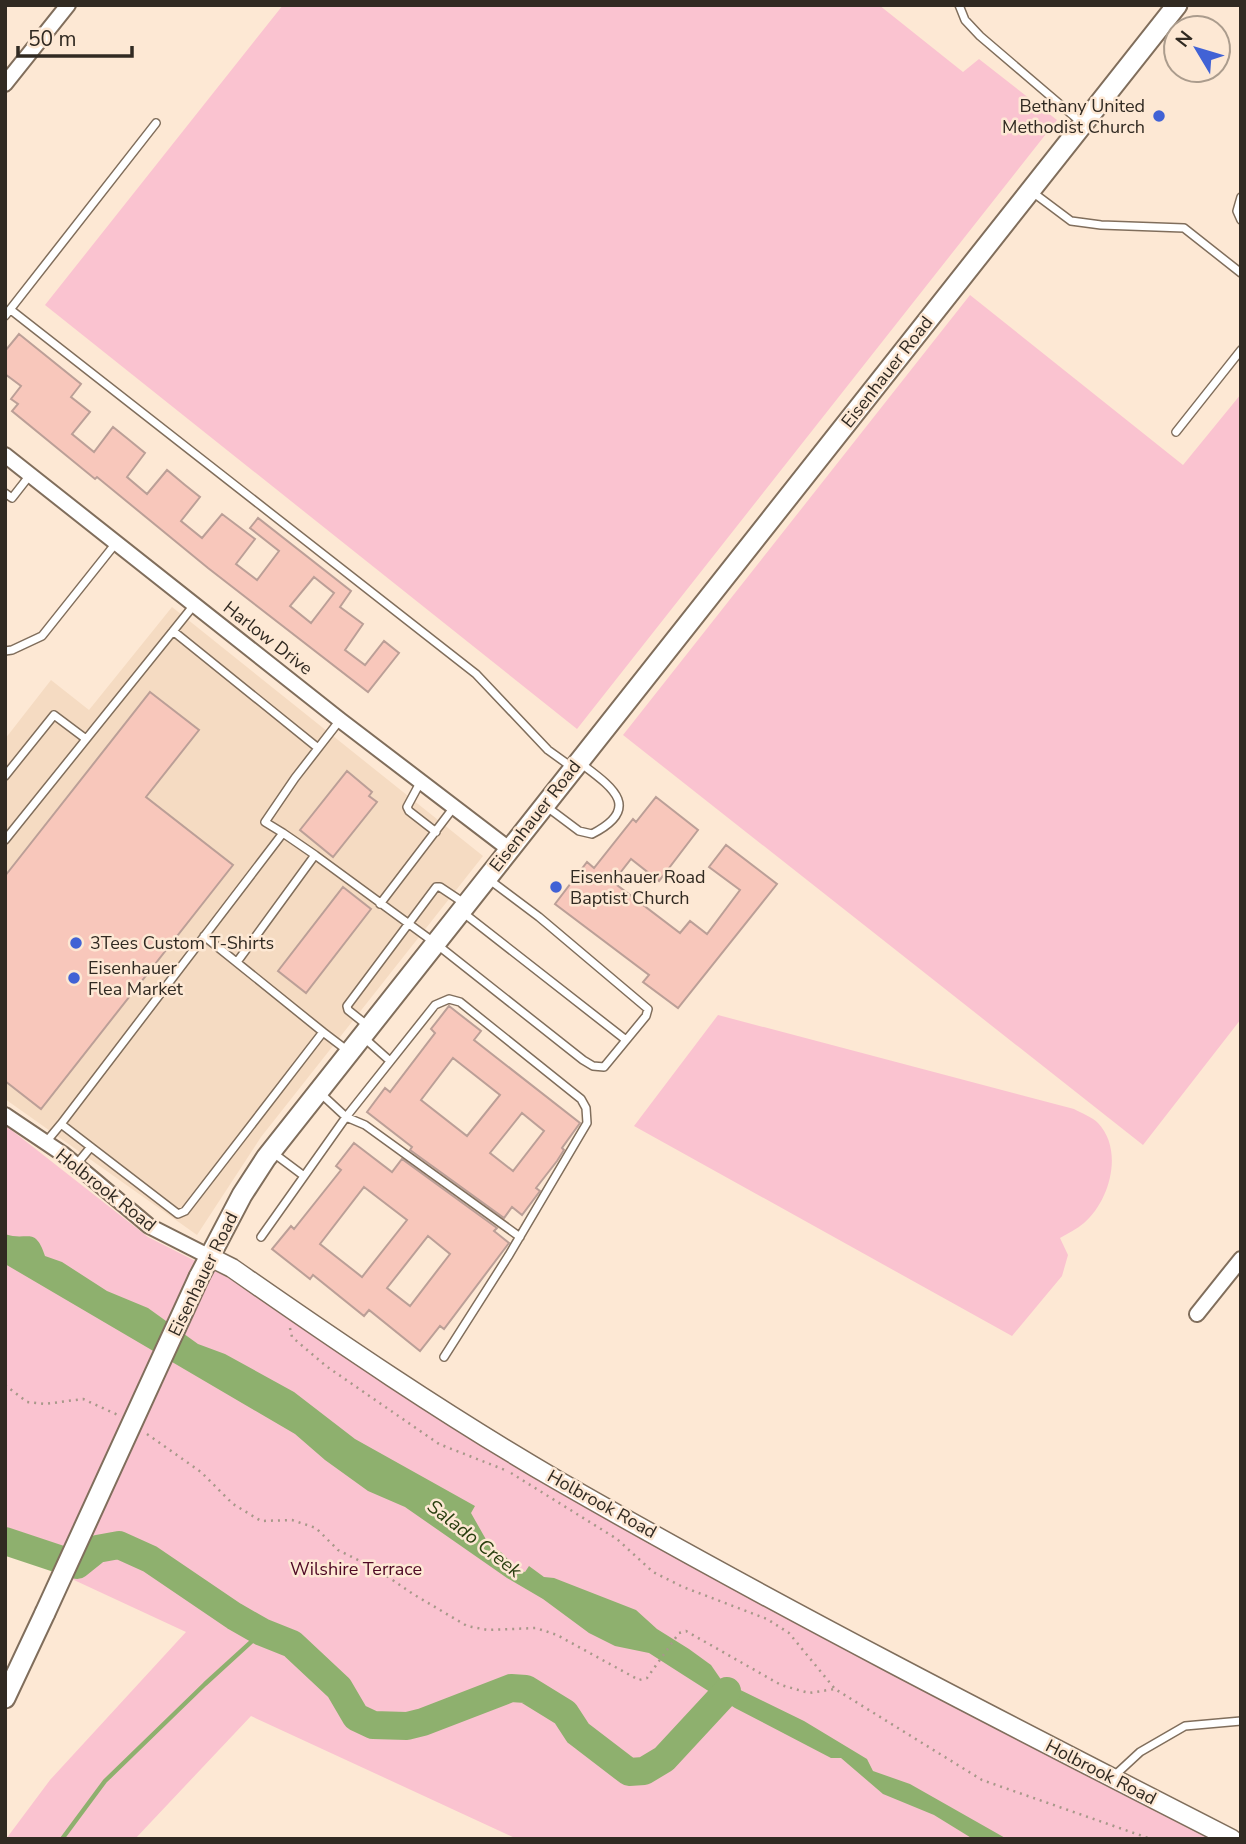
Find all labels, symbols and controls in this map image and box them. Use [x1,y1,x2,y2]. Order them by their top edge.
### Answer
scale bar [18,14,131,58]
north arrow [1162,14,1232,84]
text: 50 m [28,25,77,53]
text: N [1170,26,1199,53]
place label: Bethany United Methodist Church [1002,94,1145,139]
marker: Bethany United Methodist Church [1151,108,1167,124]
street label: Eisenhauer Road [836,311,938,433]
street label: Harlow Drive [218,596,318,680]
street label: Eisenhauer Road [484,755,586,877]
place label: Eisenhauer Road Baptist Church [570,865,706,910]
marker: Eisenhauer Road Baptist Church [548,879,564,895]
place label: 3Tees Custom T-Shirts [90,931,274,955]
marker: 3Tees Custom T-Shirts [68,935,84,951]
place label: Eisenhauer Flea Market [88,956,184,1001]
marker: Eisenhauer Flea Market [66,970,82,986]
street label: Holbrook Road [51,1143,161,1237]
street label: Eisenhauer Road [163,1208,243,1340]
street label: Holbrook Road [543,1464,661,1544]
water label: Salado Creek [422,1494,527,1584]
park label: Wilshire Terrace [290,1557,422,1581]
street label: Holbrook Road [1041,1734,1161,1810]

